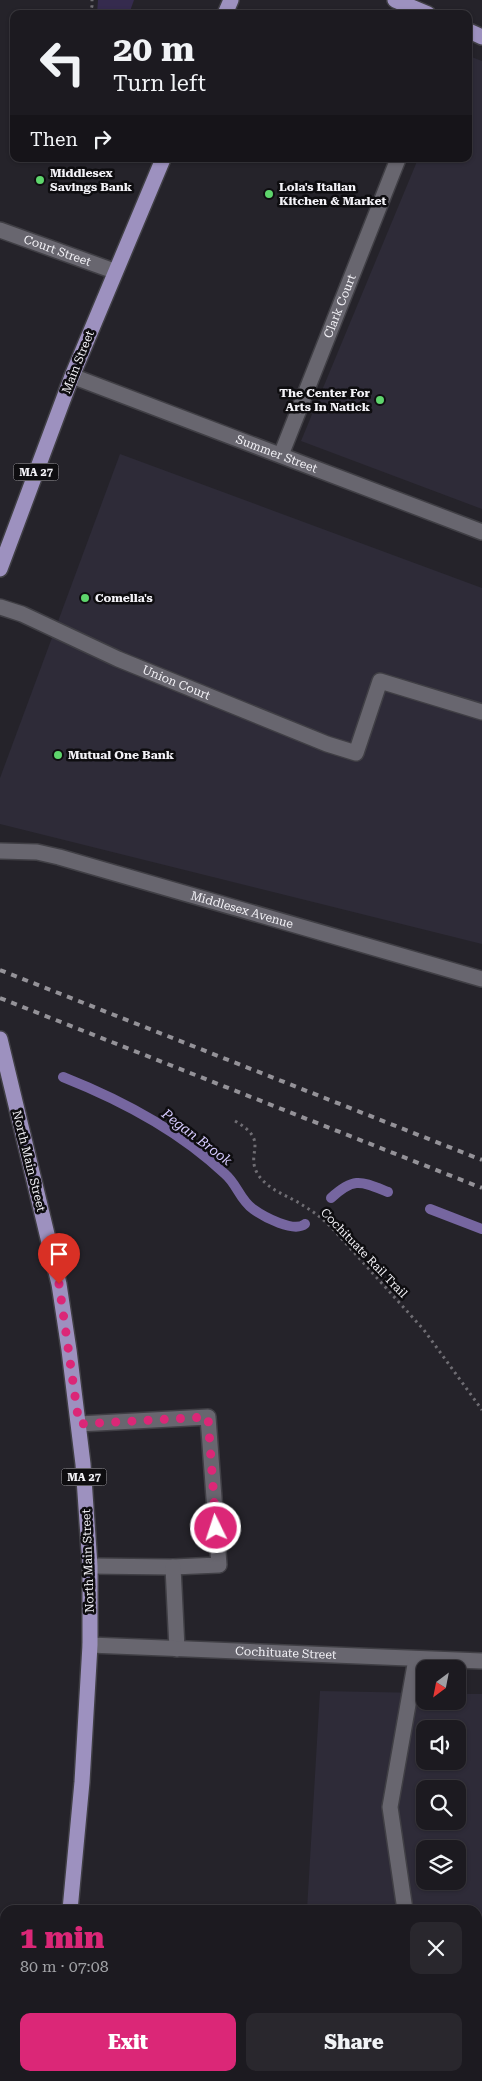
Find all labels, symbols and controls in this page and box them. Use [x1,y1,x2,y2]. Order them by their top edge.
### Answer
text: 20 m [113,29,195,70]
icon: left [30,30,95,95]
text: Turn left [113,71,206,96]
icon: right [88,125,116,153]
text: Then [30,128,78,151]
place label: Middlesex Savings Bank [50,166,133,194]
marker: Middlesex Savings Bank [34,174,46,186]
place label: Lola's Italian Kitchen & Market [279,180,386,208]
marker: Lola's Italian Kitchen & Market [263,188,275,200]
street label: Court Street [22,232,93,269]
street label: Clark Court [321,272,359,340]
street label: Main Street [59,328,97,396]
place label: The Center For Arts In Natick [279,386,371,414]
marker: The Center For Arts In Natick [374,394,386,406]
street label: Summer Street [234,432,320,476]
road number: MA 27 [14,464,58,481]
place label: Comella's [95,591,153,605]
marker: Comella's [79,592,91,604]
street label: Union Court [140,663,213,703]
place label: Mutual One Bank [68,748,175,762]
marker: Mutual One Bank [52,749,64,761]
street label: Middlesex Avenue [189,888,295,931]
water label: Pegan Brook [158,1105,235,1169]
street label: North Main Street [10,1109,49,1214]
street label: Cochituate Rail Trail [318,1205,410,1301]
pin [38,1233,80,1284]
icon: arrive [45,1240,73,1268]
road number: MA 27 [62,1468,106,1485]
position arrow [189,1501,241,1553]
street label: North Main Street [79,1508,97,1613]
street label: Cochituate Street [235,1644,337,1662]
north arrow [416,1660,466,1710]
map controls [416,1660,466,1890]
button: sound [416,1720,466,1770]
button: search [416,1780,466,1830]
button: layers [416,1840,466,1890]
text: 1 min [20,1920,104,1955]
button: close [410,1922,462,1974]
text: 80 m · 07:08 [20,1957,109,1976]
button: Exit [20,2013,236,2071]
button: Share [246,2013,462,2071]

